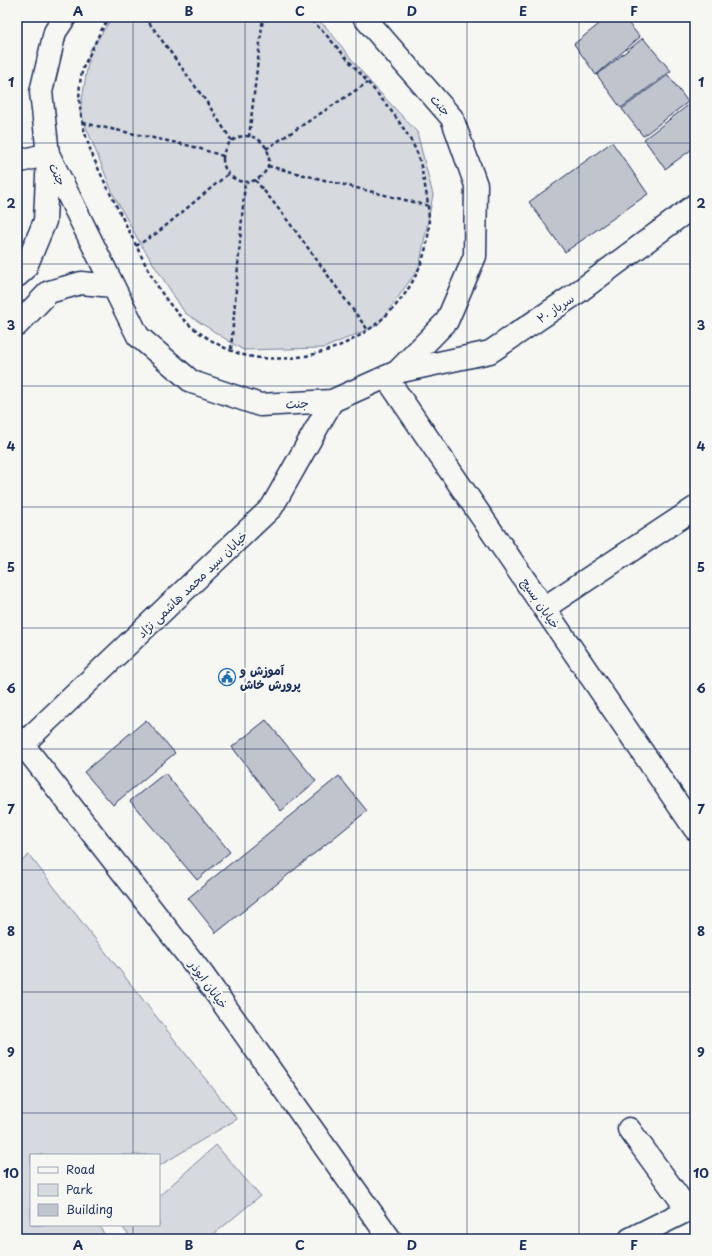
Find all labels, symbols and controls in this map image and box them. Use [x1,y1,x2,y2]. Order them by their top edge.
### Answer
text: A [73,1,83,20]
text: B [185,1,194,20]
text: C [295,1,305,20]
text: D [407,1,417,20]
text: E [519,1,527,20]
text: F [630,1,638,20]
text: 1 [8,72,14,91]
text: 1 [698,72,704,91]
street label: جنت [427,90,455,120]
street label: جنت [45,160,71,188]
text: 2 [6,193,16,212]
text: 2 [696,193,706,212]
street label: سرباز ۲۰ [533,289,577,327]
text: 3 [7,315,16,334]
text: 3 [697,315,706,334]
street label: جنت [285,393,309,413]
text: 4 [7,436,16,455]
text: 4 [697,436,706,455]
street label: خیابان سید محمد هاشمی نژاد [133,526,251,642]
text: 5 [7,557,15,576]
text: 5 [697,557,705,576]
street label: خیابان بسیج [516,574,565,633]
place label: آموزش و پرورش خاش [239,661,301,693]
public building icon: آموزش و پرورش خاش [217,667,237,687]
text: 6 [6,678,16,697]
text: 6 [696,678,706,697]
text: 7 [7,799,15,818]
text: 7 [697,799,705,818]
text: 8 [7,921,15,940]
text: 8 [697,921,705,940]
street label: خیابان ابوذر [185,955,233,1012]
text: 9 [7,1042,15,1061]
text: 9 [697,1042,705,1061]
legend [30,1154,160,1226]
text: Road [66,1160,95,1178]
text: 10 [3,1163,19,1182]
text: 10 [693,1163,709,1182]
text: Park [66,1180,93,1198]
text: Building [66,1200,113,1218]
text: A [73,1235,83,1254]
text: B [185,1235,194,1254]
text: C [295,1235,305,1254]
text: D [407,1235,417,1254]
text: E [519,1235,527,1254]
text: F [630,1235,638,1254]

